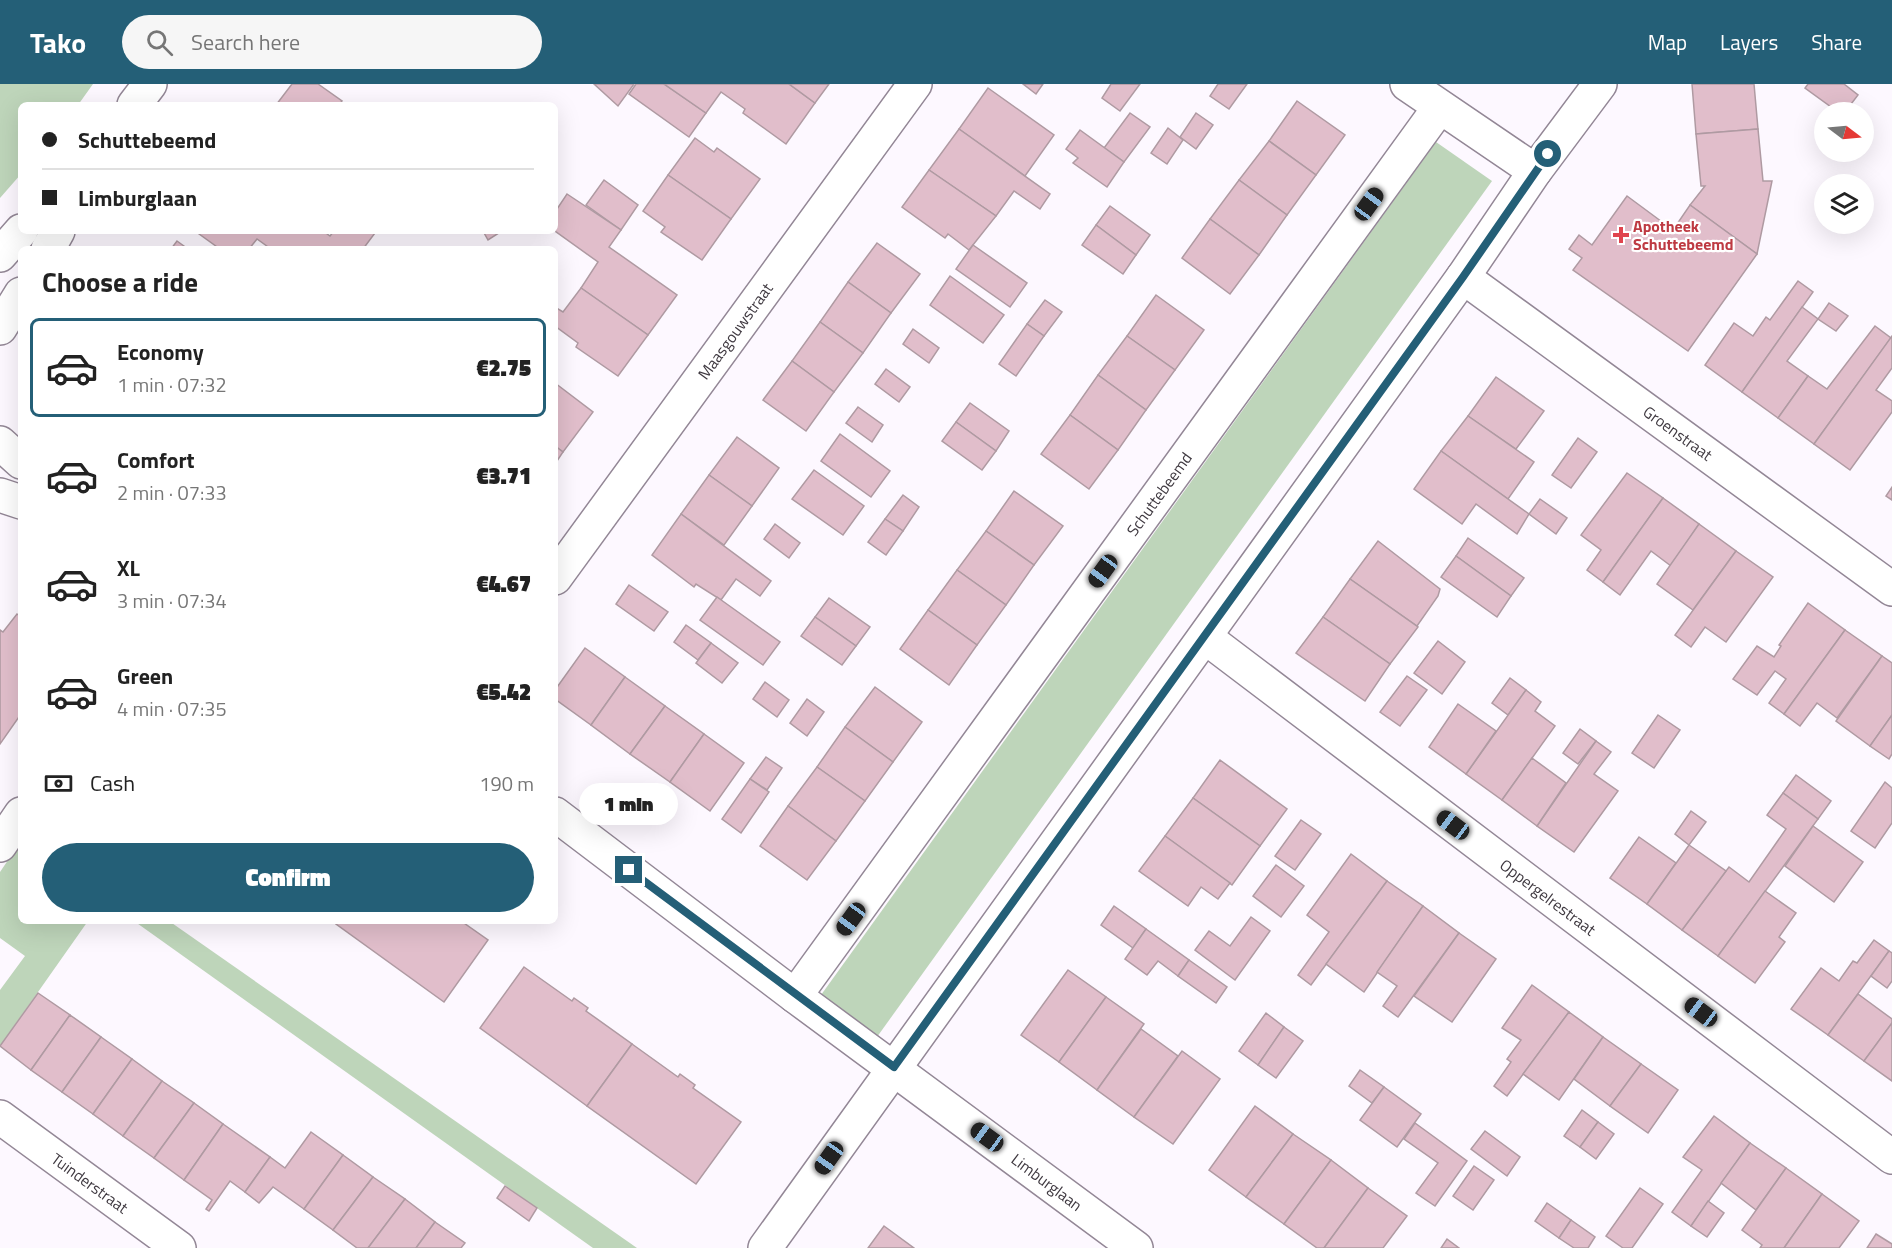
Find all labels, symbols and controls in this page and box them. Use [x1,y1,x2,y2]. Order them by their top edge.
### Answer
search box [122,15,542,69]
text: Tako [30,21,86,64]
text: Search here [191,25,300,59]
icon: search [143,26,176,59]
text: Map [1648,26,1687,58]
text: Layers [1720,26,1778,58]
text: Share [1811,26,1862,58]
north arrow [1814,102,1874,162]
map controls [1814,102,1874,234]
text: Schuttebeemd [78,123,216,157]
route start [1534,140,1561,167]
button: layers [1814,174,1874,234]
text: Limburglaan [78,181,197,215]
car [1351,184,1387,224]
place label: Apotheek Schuttebeemd [1633,214,1734,256]
marker: Apotheek Schuttebeemd [1614,228,1628,242]
text: Choose a ride [42,261,198,302]
street label: Maasgouwstraat [692,277,779,384]
text: Economy [117,335,204,369]
icon: car [45,341,99,395]
text: €2.75 [476,351,531,385]
text: 1 min · 07:32 [117,369,227,400]
street label: Groenstraat [1638,400,1718,467]
text: Comfort [117,443,195,477]
street label: Schuttebeemd [1120,447,1198,541]
icon: car [45,449,99,503]
text: €3.71 [476,459,531,493]
text: 2 min · 07:33 [117,477,227,508]
text: XL [117,551,140,585]
car [1085,551,1121,591]
icon: car [45,557,99,611]
text: €4.67 [476,567,531,601]
text: 3 min · 07:34 [117,585,227,616]
text: Green [117,659,173,693]
icon: car [45,665,99,719]
text: €5.42 [476,675,531,709]
text: 4 min · 07:35 [117,693,227,724]
text: Cash [90,766,135,800]
icon: cash [42,767,75,800]
text: 190 m [479,768,534,799]
callout: 1 min [580,783,678,825]
text: 1 min [604,788,653,819]
car [1433,807,1473,843]
button: Confirm [42,843,534,912]
street label: Oppergelrestraat [1495,853,1601,941]
route end [615,856,642,883]
car [833,899,869,939]
car [1681,994,1721,1030]
car [967,1119,1007,1155]
car [811,1138,847,1178]
street label: Tuinderstraat [47,1147,134,1219]
street label: Limburglaan [1006,1147,1088,1217]

